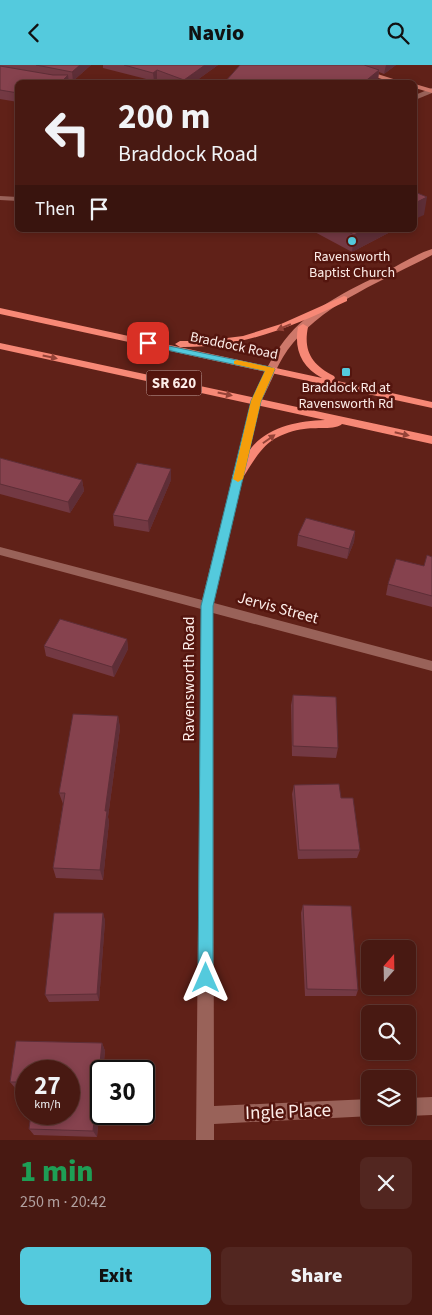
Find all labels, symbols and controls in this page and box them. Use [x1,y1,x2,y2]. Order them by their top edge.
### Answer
text: Navio [188,17,244,49]
icon: back [20,19,48,47]
icon: search [384,19,412,47]
text: 200 m [118,92,210,142]
icon: left [35,100,100,165]
text: Braddock Road [118,138,258,170]
icon: arrive [85,195,113,223]
text: Then [35,196,75,223]
marker: Ravensworth Baptist Church [346,235,358,247]
place label: Ravensworth Baptist Church [309,247,395,283]
pin [127,322,169,364]
one-way arrow [277,324,291,332]
street label: Braddock Road [188,327,280,365]
icon: arrive [134,329,162,357]
one-way arrow [42,353,57,361]
marker: Braddock Rd at Ravensworth Rd [340,366,352,378]
road number: SR 620 [146,371,202,395]
place label: Braddock Rd at Ravensworth Rd [298,378,394,414]
one-way arrow [218,391,234,399]
one-way arrow [394,430,410,438]
one-way arrow [262,434,276,444]
street label: Jervis Street [235,587,321,630]
street label: Ravensworth Road [178,616,200,742]
north arrow [361,940,416,995]
map controls [361,940,416,1125]
position arrow [179,951,231,1003]
button: search [361,1005,416,1060]
speed limit sign: 30 [90,1060,155,1125]
text: 27 [34,1068,61,1104]
button: layers [361,1070,416,1125]
text: km/h [34,1096,61,1113]
street label: Ingle Place [245,1097,331,1127]
text: 1 min [20,1150,94,1193]
button: close [360,1157,412,1209]
text: 250 m · 20:42 [20,1191,107,1213]
button: Exit [20,1247,211,1305]
button: Share [221,1247,412,1305]

